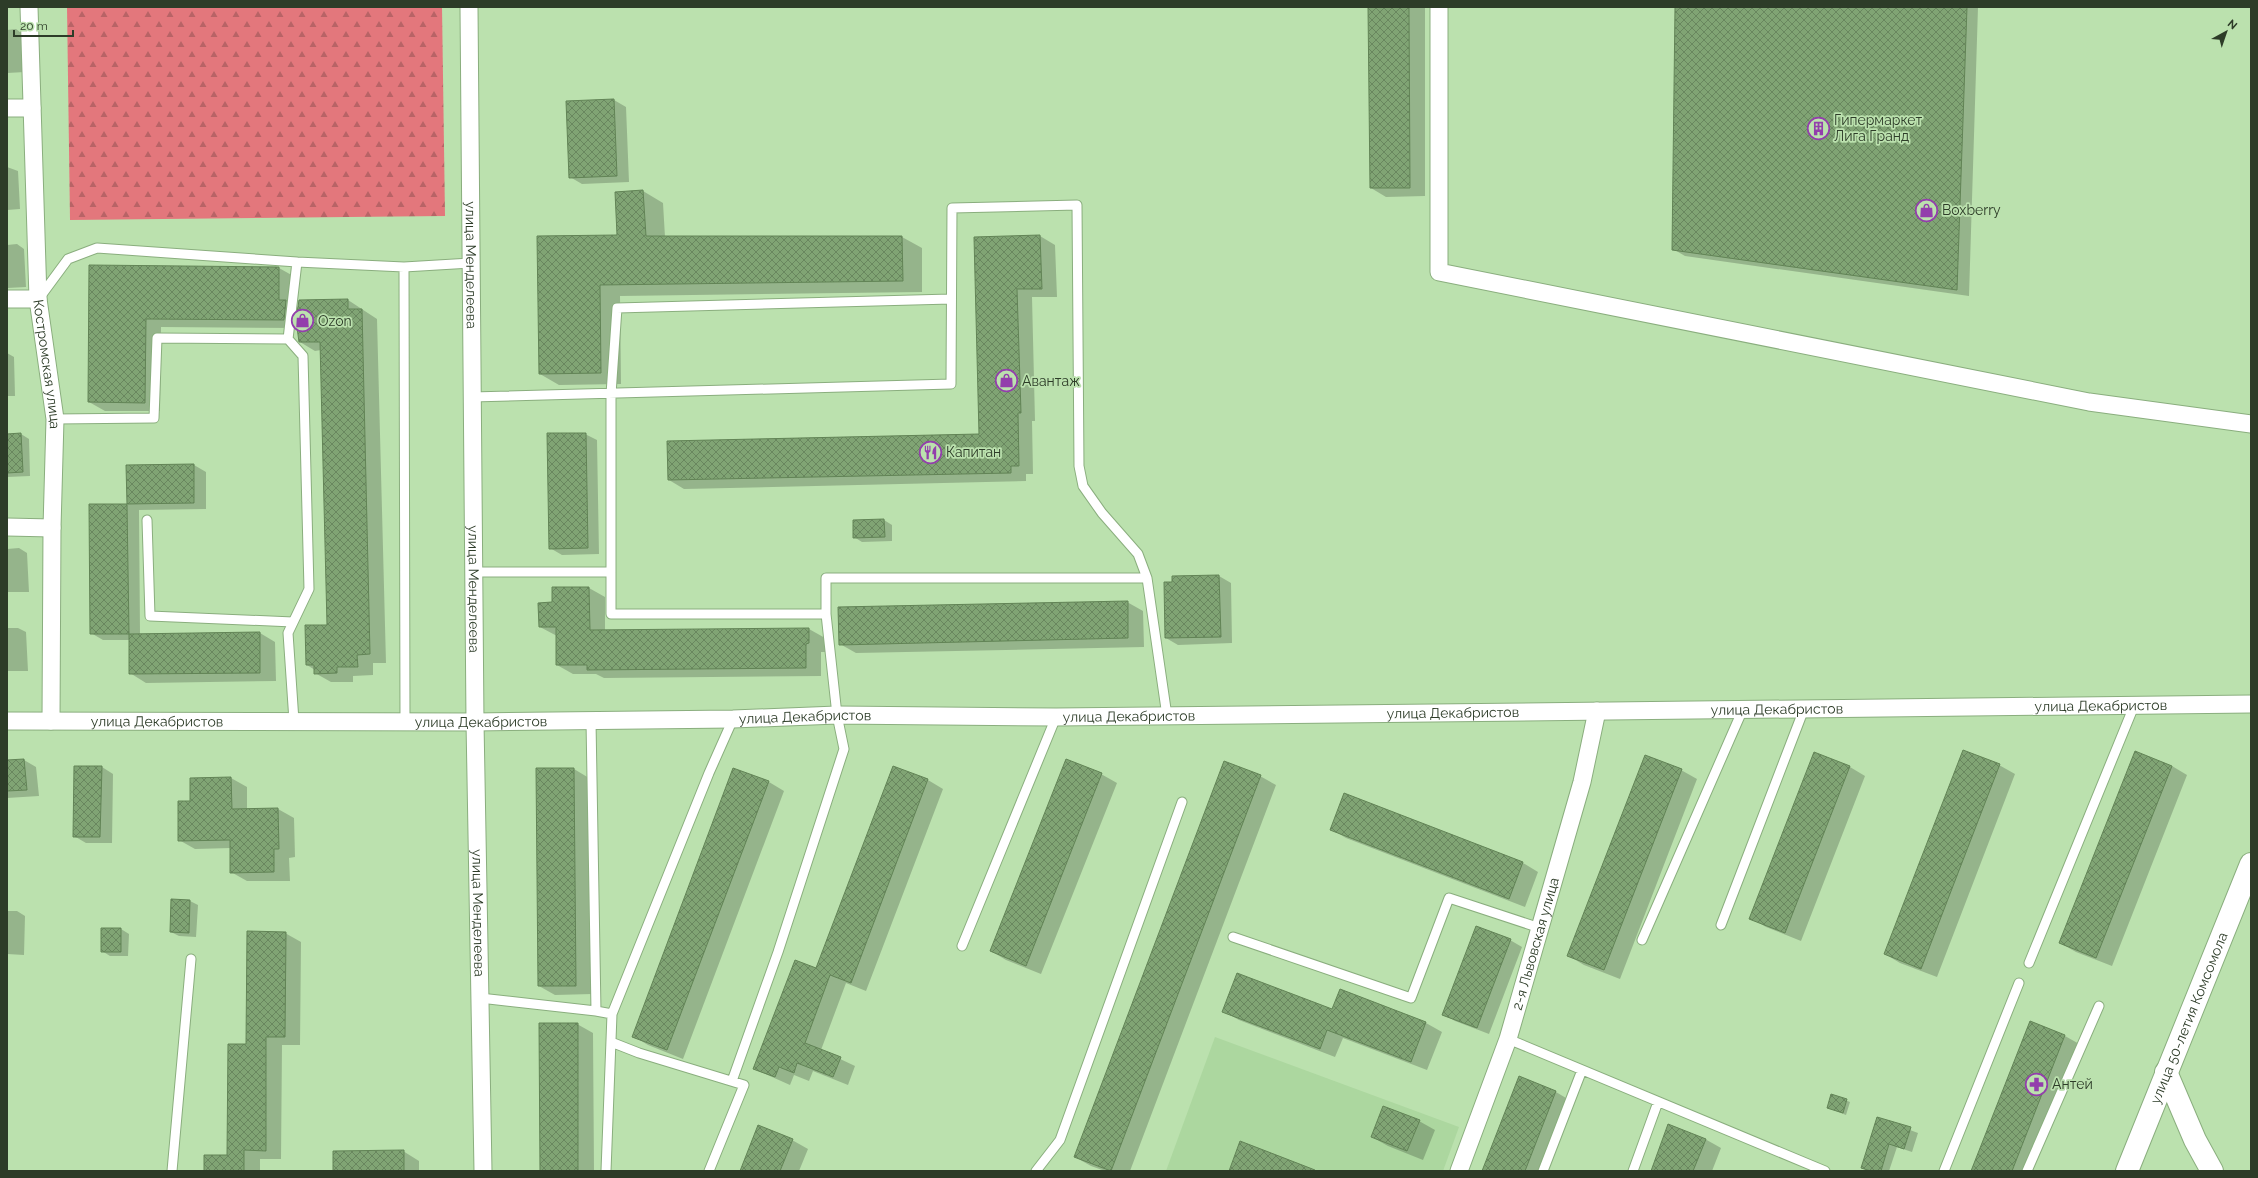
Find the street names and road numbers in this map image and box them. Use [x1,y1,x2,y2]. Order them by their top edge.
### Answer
street label: улица Менделеева [463,201,480,329]
street label: Костромская улица [30,298,63,429]
street label: улица Менделеева [465,525,482,653]
street label: улица Декабристов [2034,697,2167,714]
street label: улица Декабристов [1710,700,1843,718]
street label: улица Декабристов [1387,704,1519,721]
street label: улица Декабристов [738,707,871,727]
street label: улица Декабристов [1063,707,1195,725]
street label: улица Декабристов [91,713,223,729]
street label: улица Декабристов [415,713,547,730]
street label: улица Менделеева [469,849,488,977]
street label: 2-я Львовская улица [1509,876,1562,1012]
street label: улица 50-летия Комсомола [2147,930,2231,1106]

